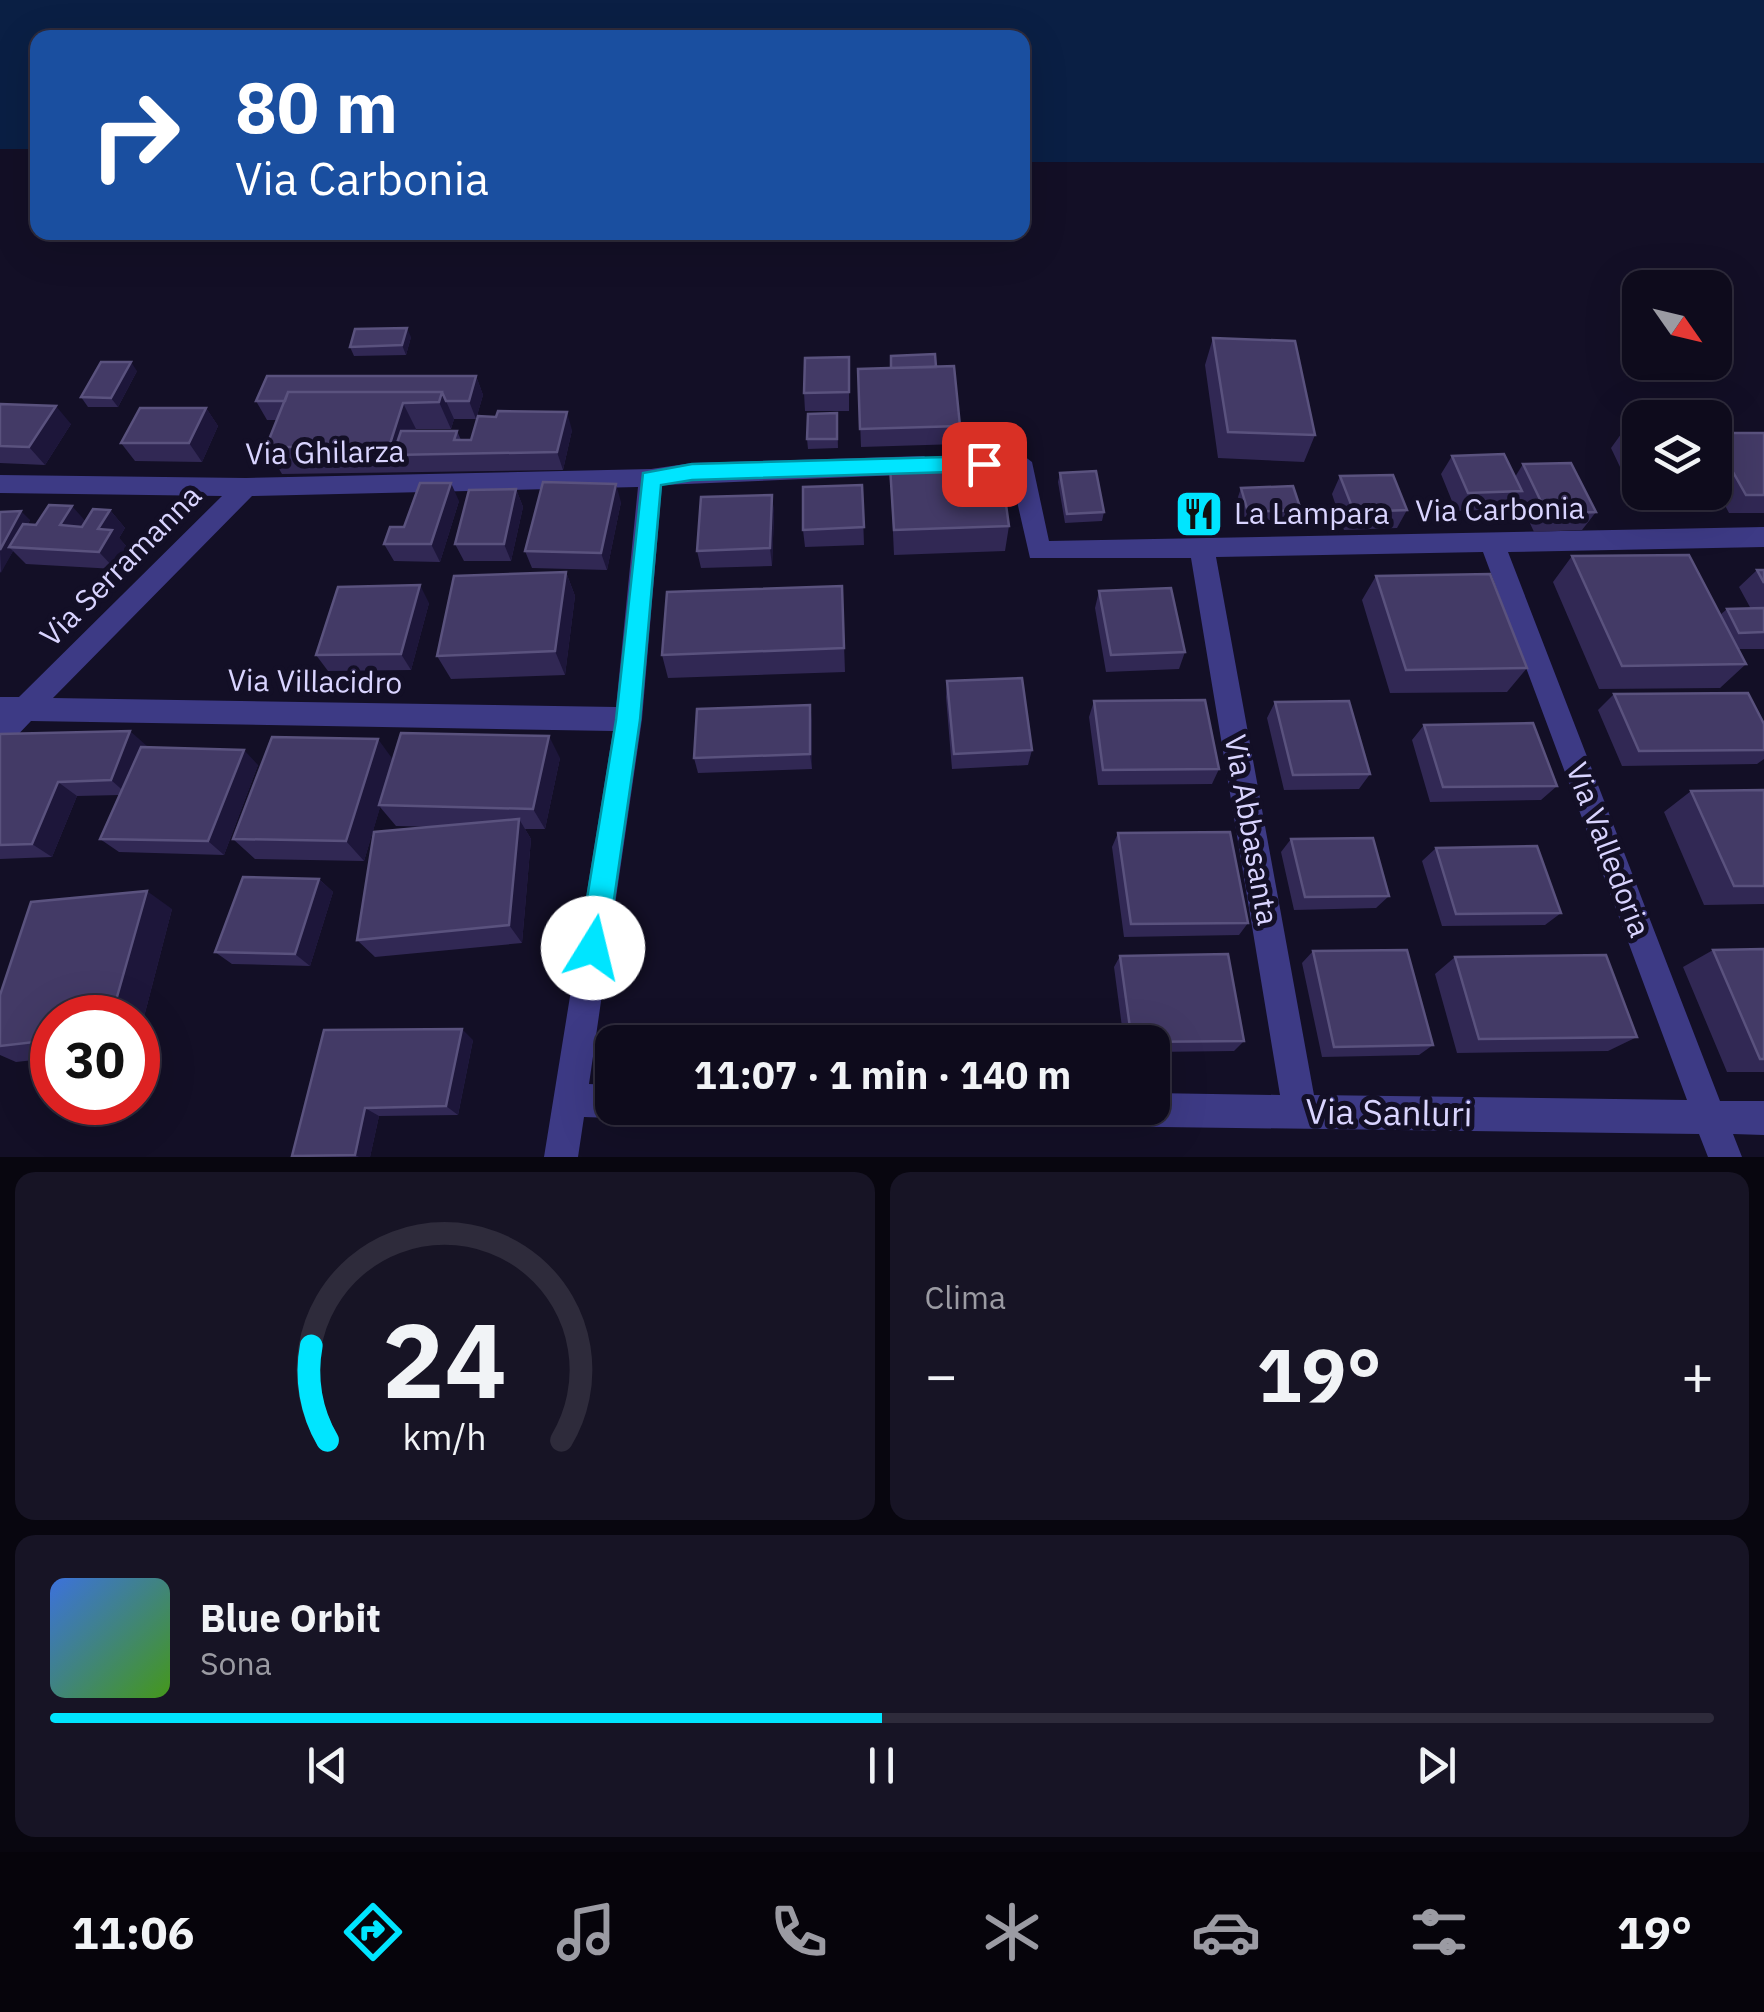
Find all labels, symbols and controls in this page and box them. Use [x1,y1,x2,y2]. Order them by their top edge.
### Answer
text: 80 m [235,61,398,152]
icon: right [70,70,200,200]
text: Via Carbonia [235,149,489,207]
north arrow [1622,270,1732,380]
map controls [1622,270,1732,510]
button: layers [1622,400,1732,510]
pin [942,422,1027,507]
street label: Via Ghilarza [245,431,405,472]
icon: arrive [957,437,1012,492]
street label: Via Serramanna [31,476,209,654]
restaurant icon: La Lampara [1173,488,1225,540]
street label: Via Carbonia [1415,488,1585,529]
place label: La Lampara [1234,493,1390,532]
street label: Via Villacidro [227,659,403,702]
street label: Via Abbasanta [1217,731,1288,928]
street label: Via Valledoria [1558,757,1661,942]
position arrow [541,896,645,1000]
speed limit sign: 30 [30,995,160,1125]
text: 11:07 · 1 min · 140 m [694,1050,1071,1099]
street label: Via Sanluri [1305,1088,1473,1136]
text: Clima [925,1276,1006,1318]
text: 24 [382,1291,507,1427]
text: 19° [1257,1325,1382,1423]
text: − [925,1339,958,1410]
text: + [1681,1339,1714,1410]
text: km/h [403,1413,487,1460]
text: Blue Orbit [200,1593,381,1642]
text: Sona [200,1642,272,1684]
icon: previous [300,1738,355,1793]
icon: pause [854,1738,909,1793]
icon: next [1409,1738,1464,1793]
icon: directions [338,1897,408,1967]
icon: music [551,1897,621,1967]
icon: phone [764,1897,834,1967]
icon: climate [977,1897,1047,1967]
icon: car [1191,1897,1261,1967]
icon: filters [1404,1897,1474,1967]
text: 11:06 [72,1903,194,1961]
text: 19° [1617,1903,1692,1961]

